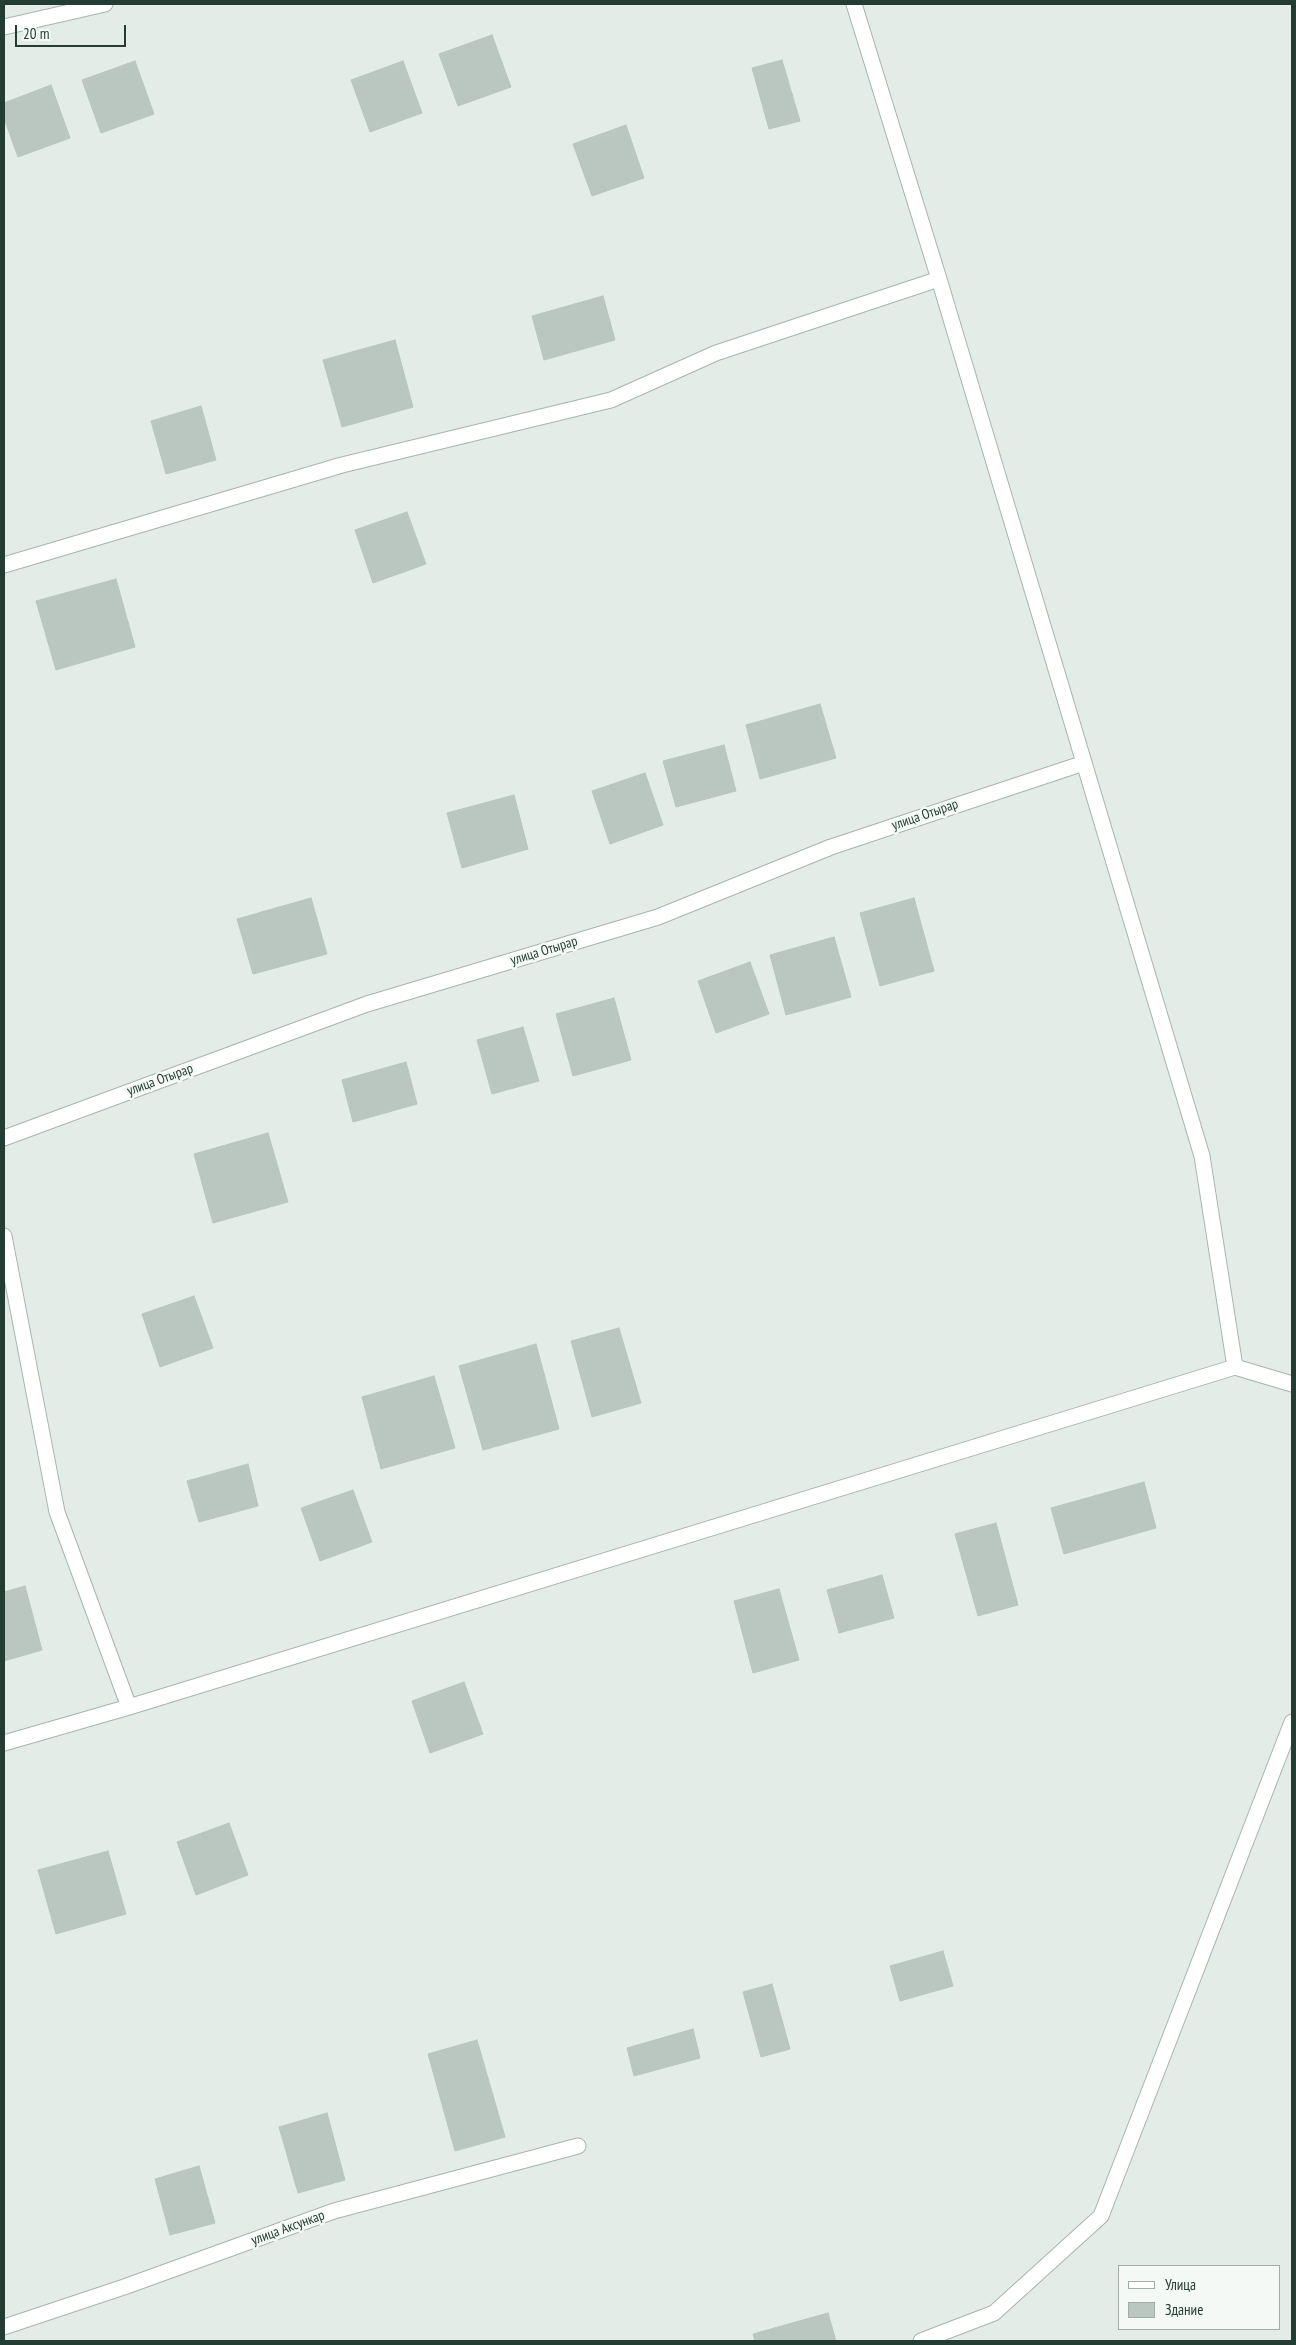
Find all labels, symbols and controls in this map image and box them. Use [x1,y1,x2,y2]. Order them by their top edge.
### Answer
scale bar [18,15,129,47]
text: 20 m [23,24,49,43]
street label: улица Отырар [890,796,960,834]
street label: улица Отырар [508,933,580,969]
street label: улица Отырар [125,1060,195,1100]
street label: улица Аксункар [249,2207,327,2249]
legend [1118,2265,1281,2330]
text: Улица [1165,2275,1196,2294]
text: Здание [1165,2300,1203,2319]

